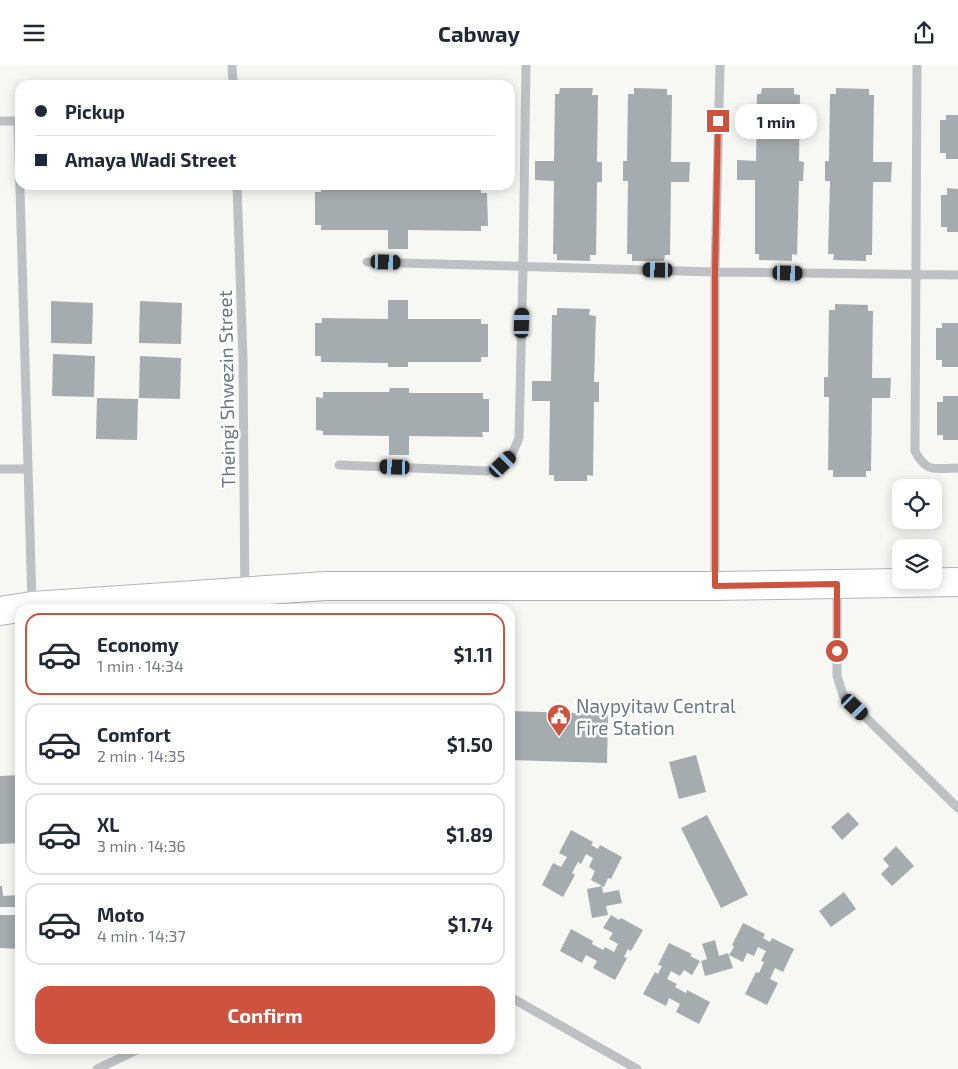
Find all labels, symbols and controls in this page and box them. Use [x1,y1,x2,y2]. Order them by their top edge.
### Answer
icon: menu [20,19,48,47]
icon: share [910,19,938,47]
text: Cabway [438,20,520,46]
text: Pickup [65,100,125,123]
callout: 1 min [736,103,818,139]
route end [707,110,729,132]
text: 1 min [757,112,795,131]
text: Amaya Wadi Street [65,148,236,171]
car [370,254,401,270]
car [642,262,673,278]
car [772,265,803,281]
street label: Theingi Shwezin Street [213,290,239,488]
car [513,308,530,338]
car [486,448,519,480]
car [379,459,410,475]
map controls [892,479,942,589]
button: locate [892,479,942,529]
button: layers [892,539,942,589]
icon: car [37,632,82,677]
text: Economy [97,633,179,656]
route start [826,640,848,662]
text: $1.11 [454,643,493,666]
text: 1 min · 14:34 [97,656,184,675]
car [838,691,871,723]
place label: Naypyitaw Central Fire Station [576,694,736,739]
public building icon: Naypyitaw Central Fire Station [546,703,572,737]
icon: car [37,722,82,767]
text: Comfort [97,723,171,746]
text: $1.50 [447,733,493,756]
text: 2 min · 14:35 [97,746,185,765]
icon: car [37,812,82,857]
text: XL [97,813,119,836]
text: $1.89 [446,823,493,846]
text: 3 min · 14:36 [97,836,186,855]
icon: car [37,902,82,947]
text: Moto [97,903,145,926]
text: $1.74 [448,913,493,936]
text: 4 min · 14:37 [97,926,186,945]
button: Confirm [35,986,495,1044]

